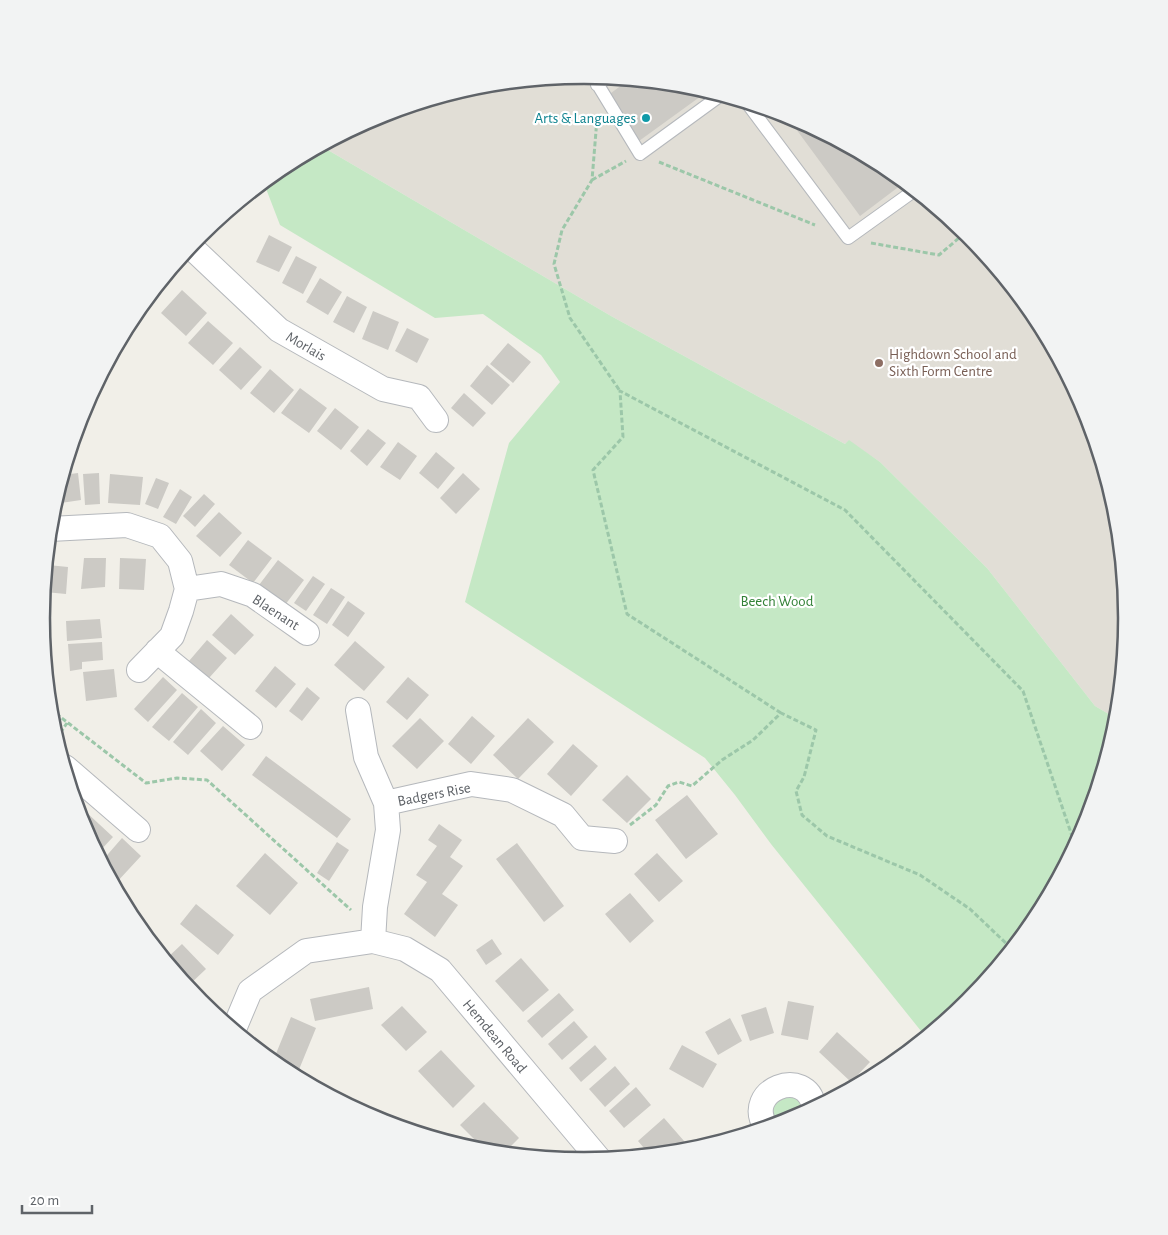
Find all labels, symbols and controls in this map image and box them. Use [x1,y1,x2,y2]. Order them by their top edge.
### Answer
place label: Arts & Languages [535,111,636,126]
marker: Arts & Languages [640,112,652,124]
street label: Morlais [283,329,328,364]
place label: Highdown School and Sixth Form Centre [889,347,1017,379]
marker: Highdown School and Sixth Form Centre [873,357,885,369]
street label: Blaenant [250,592,302,633]
park label: Beech Wood [740,594,814,609]
street label: Badgers Rise [396,780,472,809]
street label: Hemdean Road [460,997,530,1076]
scale bar [22,1182,92,1214]
text: 20 m [30,1193,59,1208]

